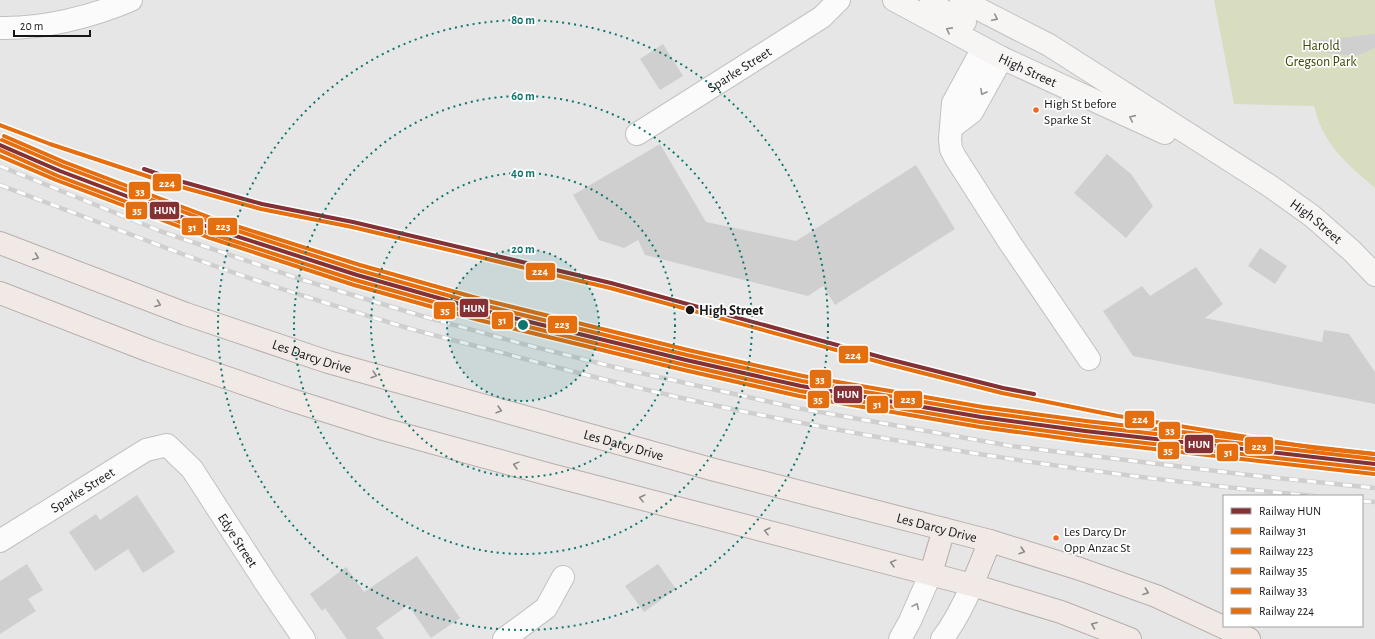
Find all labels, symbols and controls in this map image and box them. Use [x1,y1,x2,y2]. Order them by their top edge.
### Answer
scale bar [14,12,90,38]
one-way arrow [991,13,999,21]
text: 80 m [511,14,535,26]
text: 20 m [20,20,43,32]
one-way arrow [946,27,953,34]
park label: Harold Gregson Park [1285,39,1357,69]
street label: Sparke Street [705,45,775,95]
street label: High Street [996,51,1059,90]
one-way arrow [980,88,988,95]
text: 60 m [511,90,535,102]
place label: High St before Sparke St [1044,98,1117,127]
marker: High St before Sparke St [1031,105,1041,115]
one-way arrow [1129,115,1136,123]
text: 40 m [511,167,535,179]
line badge: 224 [152,173,182,192]
text: 224 [159,178,175,189]
line badge: 33 [128,181,151,200]
text: 33 [135,186,145,197]
street label: High Street [1287,197,1345,247]
line badge: 35 [125,201,148,220]
line badge: HUN [149,201,180,220]
text: 35 [132,205,142,216]
text: HUN [154,205,176,216]
line badge: 31 [181,217,204,236]
line badge: 223 [207,217,238,236]
text: 223 [215,221,231,232]
text: 31 [188,222,196,233]
text: 20 m [511,243,535,255]
one-way arrow [33,253,40,261]
line badge: 224 [525,262,556,281]
text: 224 [532,266,548,277]
line badge: HUN [459,298,489,318]
one-way arrow [154,299,161,307]
line badge: 35 [433,301,456,320]
text: HUN [463,303,485,314]
marker: High Street [684,304,696,316]
place label: High Street [699,304,764,318]
text: 35 [440,305,450,316]
line badge: 31 [491,311,514,330]
text: 31 [498,315,506,326]
line badge: 223 [547,315,578,334]
centre of rings [516,318,530,332]
text: 223 [554,319,570,330]
street label: Les Darcy Drive [270,338,353,376]
line badge: 224 [838,345,869,364]
text: 224 [845,350,861,361]
line badge: 33 [809,369,832,389]
one-way arrow [371,370,378,379]
text: 33 [815,374,825,385]
line badge: HUN [833,385,863,404]
text: HUN [837,389,859,400]
line badge: 35 [807,390,830,409]
line badge: 223 [893,390,923,409]
text: 35 [813,394,823,405]
text: 223 [900,394,916,405]
line badge: 31 [866,395,889,414]
text: 31 [873,399,881,410]
one-way arrow [496,405,503,414]
line badge: 224 [1124,410,1155,429]
text: 224 [1132,414,1148,425]
line badge: 33 [1158,421,1181,440]
text: 33 [1165,425,1175,436]
street label: Les Darcy Drive [582,428,665,463]
line badge: HUN [1184,434,1214,454]
line badge: 223 [1244,436,1274,455]
text: HUN [1188,439,1210,450]
line badge: 35 [1157,441,1180,460]
text: 223 [1251,441,1267,452]
line badge: 31 [1216,443,1239,462]
text: 35 [1163,445,1173,456]
text: 31 [1224,447,1232,458]
one-way arrow [512,462,519,470]
street label: Sparke Street [48,465,118,516]
one-way arrow [638,495,645,503]
legend [1223,495,1363,627]
text: Railway HUN [1259,505,1321,518]
street label: Edye Street [215,511,260,571]
street label: Les Darcy Drive [895,511,978,545]
text: Railway 31 [1259,525,1306,538]
place label: Les Darcy Dr Opp Anzac St [1064,526,1131,555]
one-way arrow [764,527,771,535]
marker: Les Darcy Dr Opp Anzac St [1051,533,1061,543]
text: Railway 223 [1259,545,1313,558]
one-way arrow [1019,546,1026,555]
one-way arrow [890,560,896,568]
text: Railway 35 [1259,565,1307,578]
text: Railway 33 [1259,585,1307,598]
one-way arrow [1142,588,1149,596]
one-way arrow [911,603,919,611]
text: Railway 224 [1259,605,1314,618]
one-way arrow [1090,621,1097,629]

